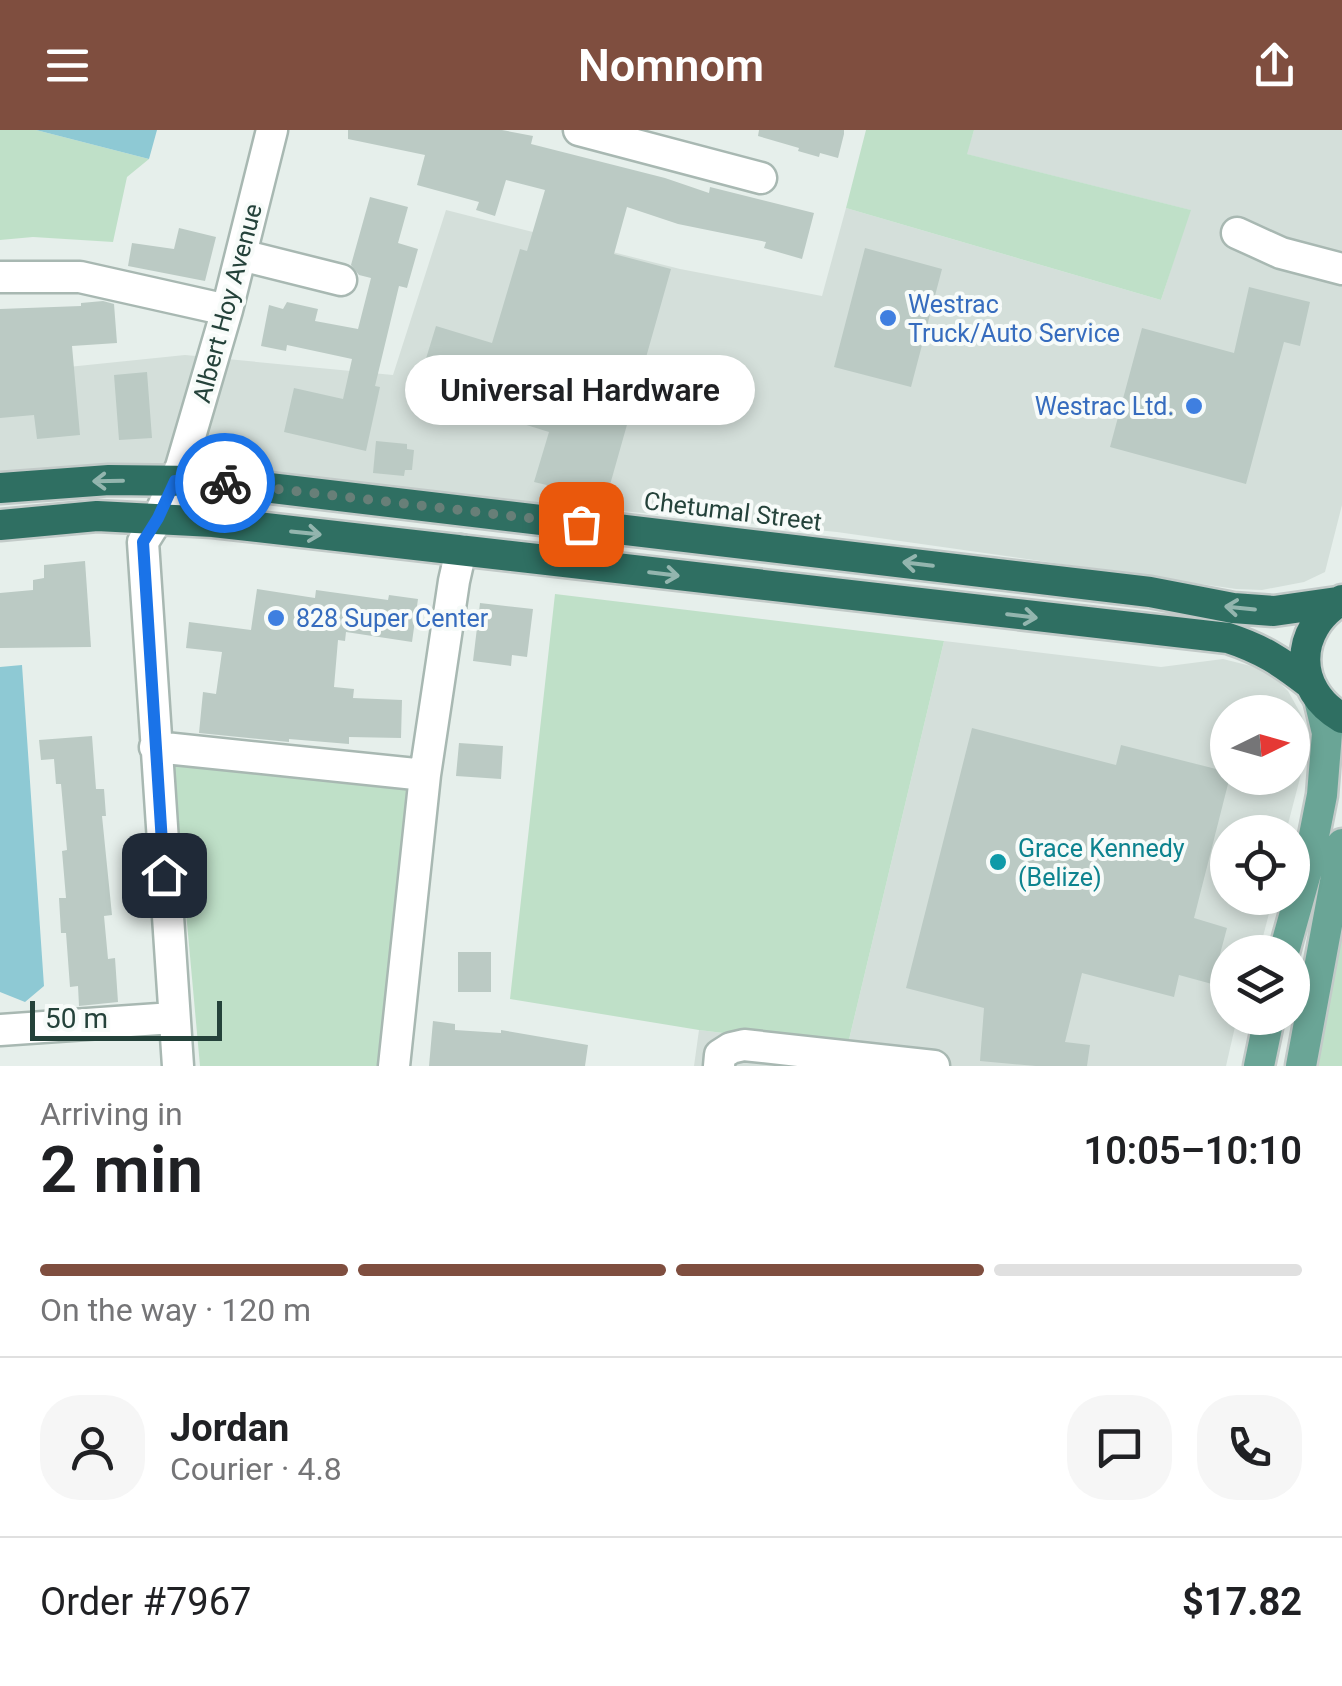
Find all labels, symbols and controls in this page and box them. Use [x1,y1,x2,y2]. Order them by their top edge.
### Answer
icon: menu [40,38,95,93]
icon: share [1247,38,1302,93]
text: Nomnom [578,39,764,92]
street label: Albert Hoy Avenue [187,200,268,406]
place label: Westrac Truck/Auto Service [908,290,1120,348]
marker: Westrac Truck/Auto Service [877,307,899,329]
callout: Universal Hardware [406,354,756,424]
text: Universal Hardware [440,371,720,409]
place label: Westrac Ltd. [1035,392,1174,421]
marker: Westrac Ltd. [1183,395,1205,417]
courier [175,433,275,533]
icon: bike [198,456,253,511]
one-way arrow [92,471,124,490]
pin [539,482,624,567]
street label: Chetumal Street [642,486,824,537]
icon: bag [554,497,609,552]
one-way arrow [290,524,322,543]
one-way arrow [902,554,935,573]
one-way arrow [647,565,680,584]
one-way arrow [1224,598,1257,617]
place label: 828 Super Center [296,604,489,633]
marker: 828 Super Center [265,607,287,629]
one-way arrow [1005,607,1037,626]
north arrow [1210,695,1310,795]
map controls [1210,695,1310,1035]
button: locate [1210,815,1310,915]
pin [122,833,207,918]
place label: Grace Kennedy (Belize) [1018,834,1185,892]
icon: home [137,848,192,903]
marker: Grace Kennedy (Belize) [987,851,1009,873]
button: layers [1210,935,1310,1035]
scale bar [30,996,222,1040]
text: 50 m [45,1002,108,1035]
text: Arriving in [40,1095,183,1133]
text: 10:05–10:10 [1083,1129,1302,1173]
text: 2 min [40,1132,203,1208]
text: On the way · 120 m [40,1291,311,1329]
button: person [40,1395,145,1500]
button: chat [1067,1395,1172,1500]
button: phone [1197,1395,1302,1500]
text: Jordan [170,1406,289,1450]
text: Courier · 4.8 [170,1450,342,1488]
text: Order #7967 [40,1580,251,1624]
text: $17.82 [1182,1580,1302,1624]

